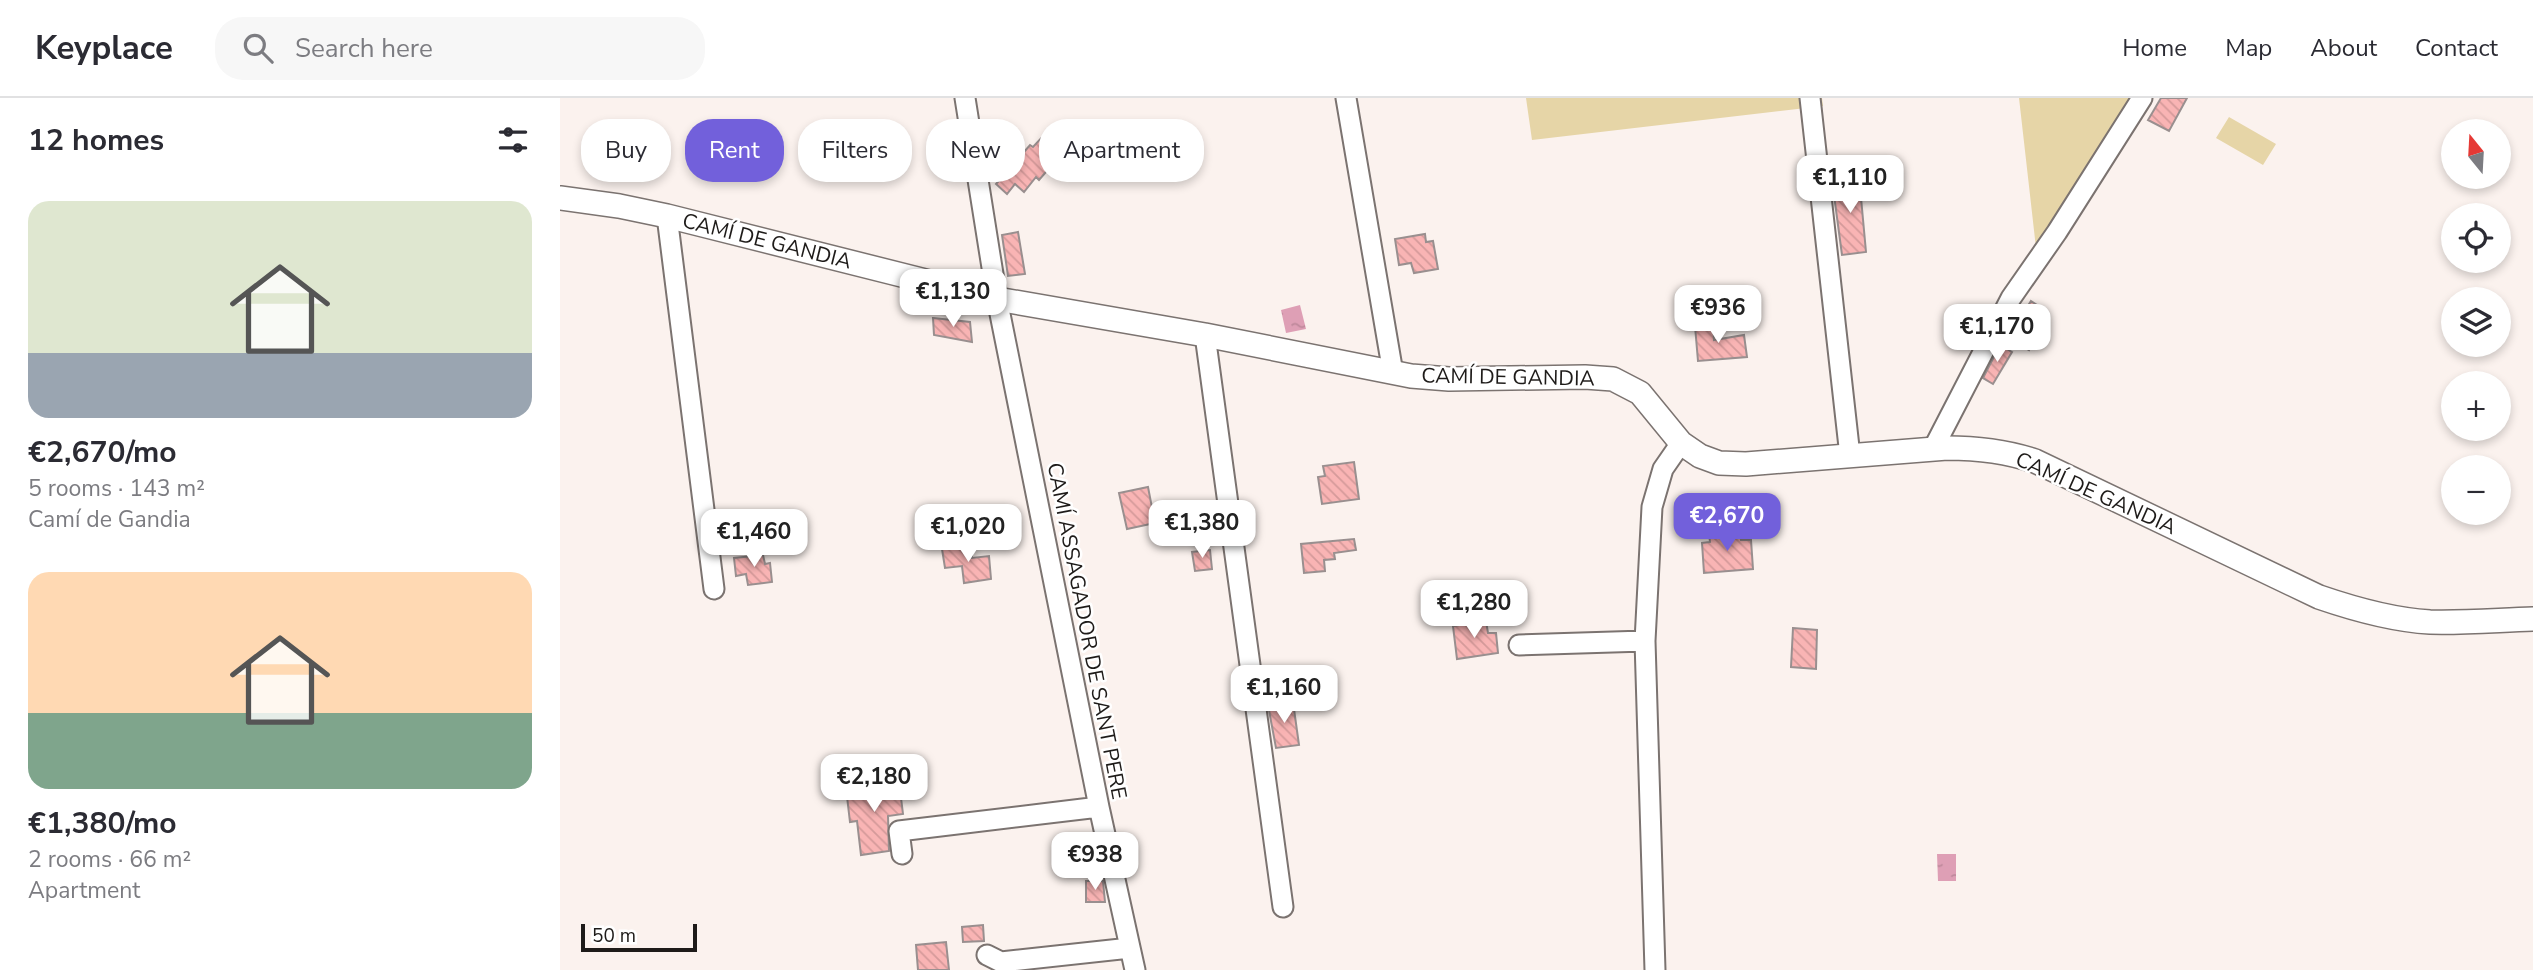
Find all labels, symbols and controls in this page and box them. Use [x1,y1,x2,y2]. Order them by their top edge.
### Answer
search box [215,17,705,80]
text: Keyplace [35,26,173,71]
icon: search [239,29,277,67]
text: Search here [295,31,433,66]
text: Home [2122,32,2187,64]
text: Map [2225,32,2272,64]
text: About [2310,32,2377,64]
text: Contact [2415,32,2498,64]
chip: Buy [581,119,671,182]
chip: Rent [685,119,784,182]
chip: Filters [798,119,912,182]
chip: New [926,119,1025,182]
chip: Apartment [1039,119,1204,182]
north arrow [2441,119,2511,189]
map controls [2441,119,2511,525]
text: 12 homes [28,120,164,161]
icon: filters [494,121,532,159]
pin: €1,110 [1793,156,1907,215]
text: €1,110 [1813,162,1887,193]
button: locate [2441,203,2511,273]
street label: CAMÍ DE GANDIA [679,206,855,276]
icon: home [217,246,343,372]
pin: €1,130 [896,270,1010,329]
text: €1,130 [916,276,990,307]
pin: €936 [1677,286,1759,345]
button: layers [2441,287,2511,357]
text: €936 [1690,292,1746,323]
pin: €1,170 [1940,304,2054,364]
text: €1,170 [1960,311,2034,342]
street label: CAMÍ DE GANDIA [1421,361,1595,393]
button: + [2441,371,2511,441]
text: €2,670/mo [28,432,177,473]
street label: CAMÍ DE GANDIA [2011,445,2181,541]
button: − [2441,455,2511,525]
street label: CAMÍ ASSAGADOR DE SANT PERE [1041,460,1133,802]
text: 5 rooms · 143 m² [28,473,205,504]
pin: €2,670 [1670,494,1784,553]
pin: €1,380 [1145,500,1259,560]
text: €2,670 [1690,500,1764,531]
text: Camí de Gandia [28,504,191,535]
pin: €1,020 [911,504,1025,564]
text: €1,380 [1165,507,1239,538]
pin: €1,460 [697,510,811,569]
text: €1,020 [931,511,1005,542]
text: €1,460 [717,516,791,547]
pin: €1,280 [1417,580,1531,640]
text: €1,280 [1437,587,1511,618]
icon: home [217,617,343,743]
pin: €1,160 [1227,666,1341,725]
text: €1,160 [1247,672,1321,703]
pin: €2,180 [817,754,931,814]
text: €2,180 [837,761,911,792]
text: €1,380/mo [28,803,177,844]
pin: €938 [1054,832,1136,892]
text: €938 [1067,839,1123,870]
text: 2 rooms · 66 m² [28,844,191,875]
text: Apartment [28,875,140,906]
scale bar [581,921,696,953]
text: 50 m [592,923,636,949]

